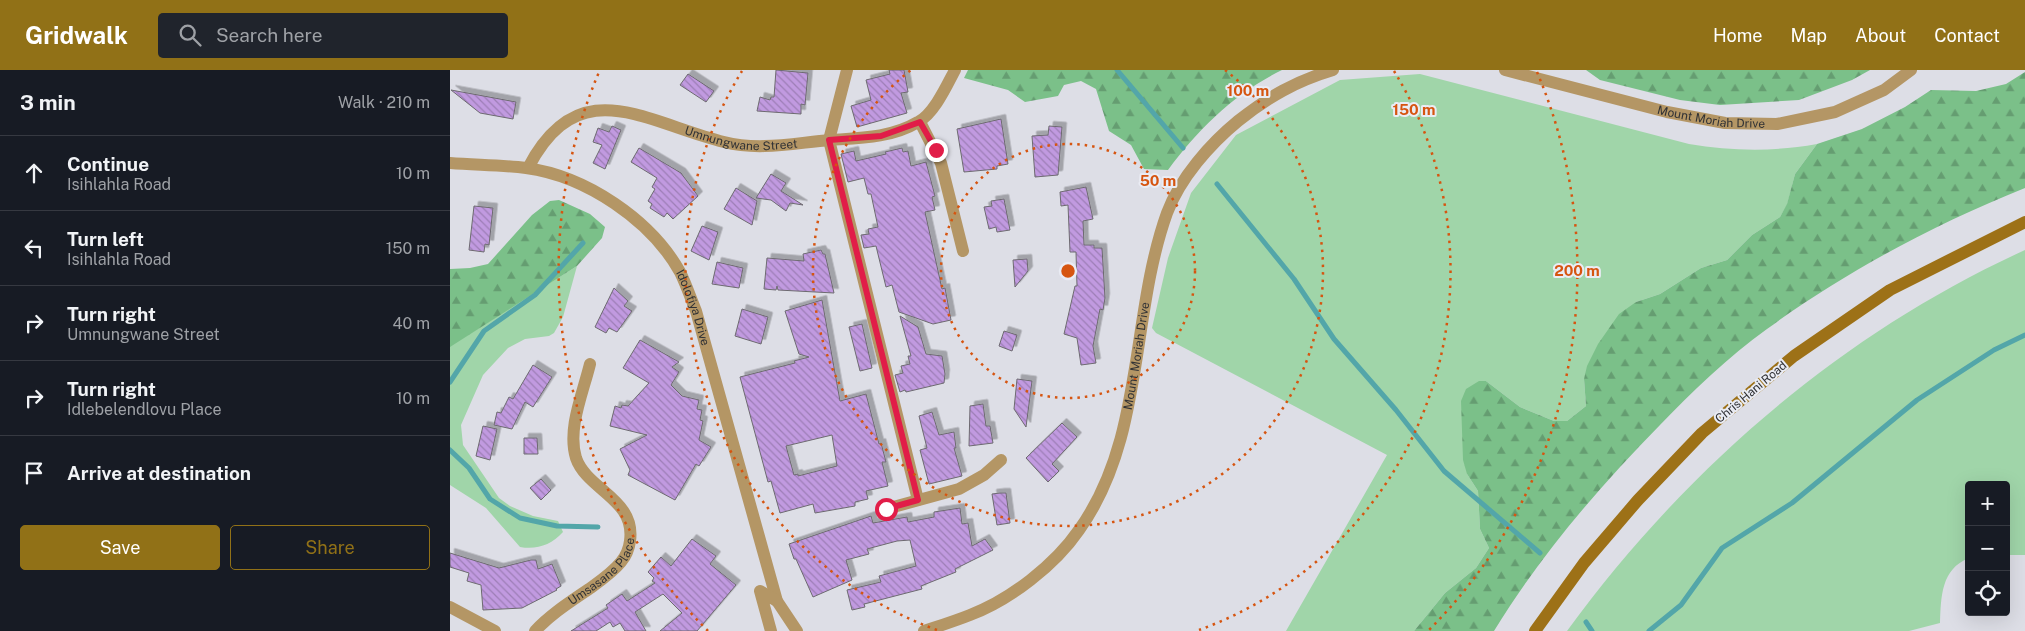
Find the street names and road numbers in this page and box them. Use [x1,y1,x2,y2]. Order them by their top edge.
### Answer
street label: Mount Moriah Drive [1656,103,1765,131]
street label: Umnungwane Street [683,123,799,153]
street label: Idolofiya Drive [673,267,712,347]
street label: Mount Moriah Drive [1121,301,1152,411]
street label: Chris Hani Road [1712,358,1790,426]
street label: Umsasane Place [566,537,637,608]

